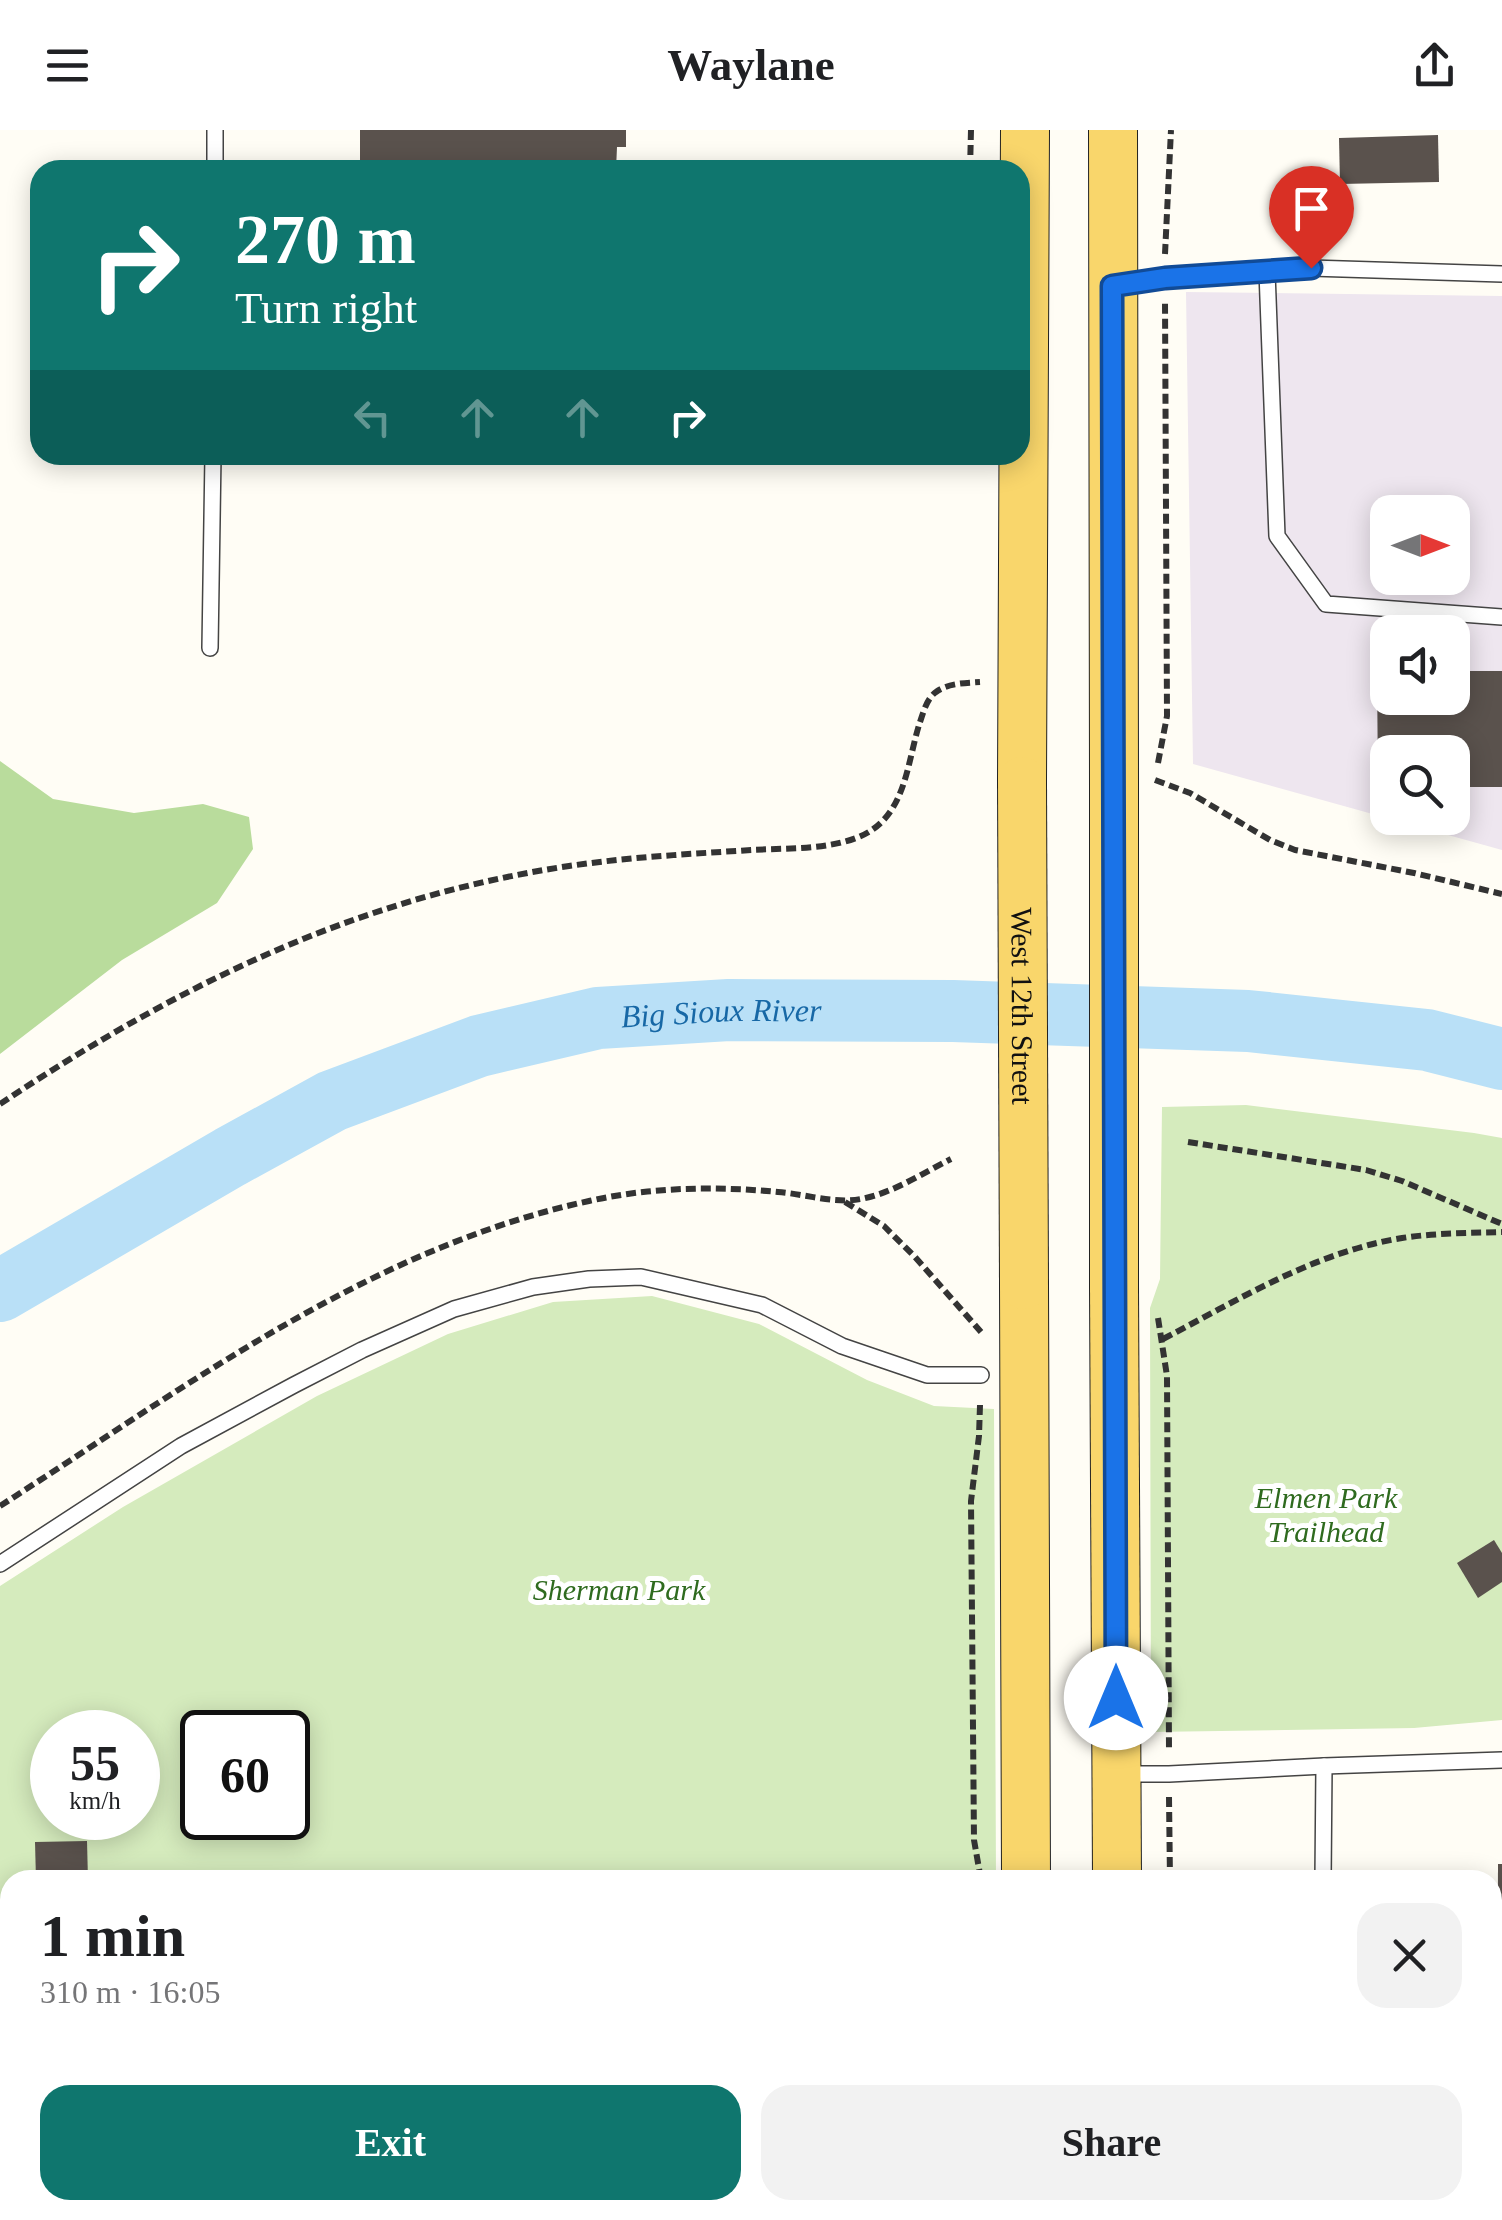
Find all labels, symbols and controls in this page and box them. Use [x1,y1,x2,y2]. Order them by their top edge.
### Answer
icon: menu [40,38,95,93]
icon: share [1407,38,1462,93]
text: Waylane [667,40,835,90]
pin [1269,166,1354,269]
icon: arrive [1284,181,1339,236]
icon: right [70,200,200,330]
text: 270 m [235,201,416,278]
text: Turn right [235,283,417,333]
icon: left [345,390,400,445]
icon: ahead [450,390,505,445]
icon: ahead [555,390,610,445]
icon: right [660,390,715,445]
north arrow [1370,495,1470,595]
map controls [1370,495,1470,835]
button: sound [1370,615,1470,715]
button: search [1370,735,1470,835]
street label: West 12th Street [1006,907,1040,1106]
water label: Big Sioux River [620,992,822,1035]
park label: Elmen Park Trailhead [1254,1481,1398,1548]
park label: Sherman Park [533,1573,706,1606]
position arrow [1064,1646,1168,1750]
speed limit sign: 60 [180,1710,310,1840]
text: 55 [70,1735,120,1791]
text: km/h [69,1787,121,1814]
text: 1 min [40,1903,185,1969]
button: close [1357,1903,1462,2008]
text: 310 m · 16:05 [40,1974,220,2010]
button: Exit [40,2085,741,2200]
button: Share [761,2085,1462,2200]

